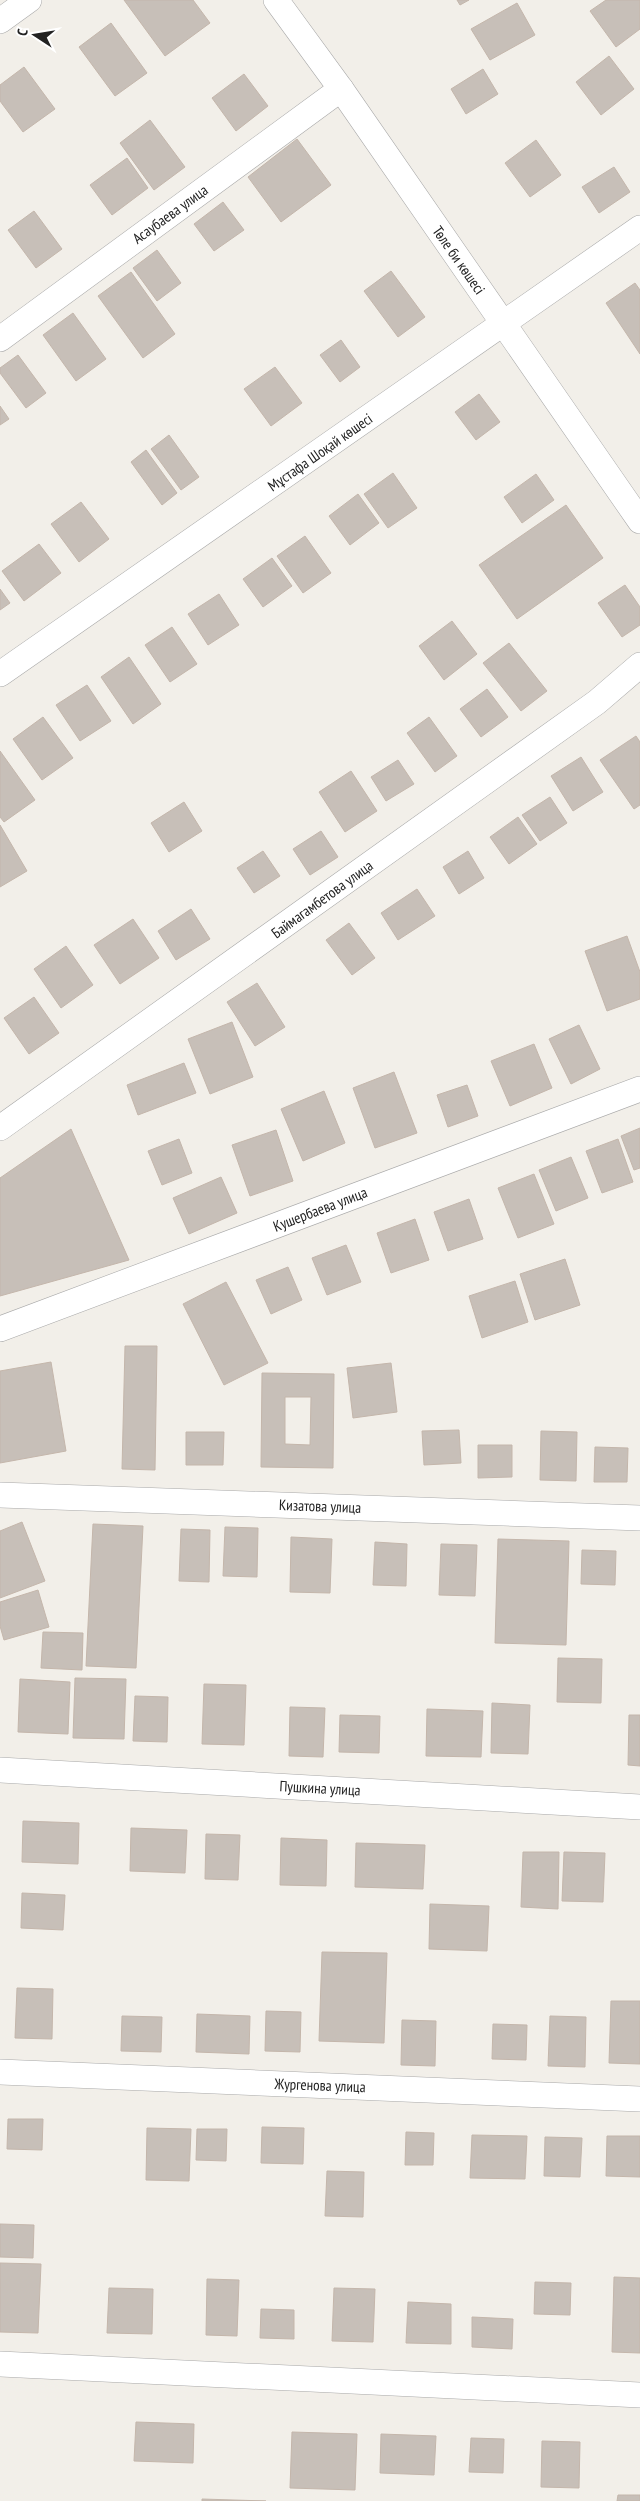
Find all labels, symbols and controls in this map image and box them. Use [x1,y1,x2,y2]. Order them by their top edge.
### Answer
north arrow [10,10,60,60]
text: С [13,27,32,37]
street label: Асаубаева улица [129,180,211,248]
street label: Төле би көшесі [429,222,489,298]
street label: Мұстафа Шоқай көшесі [264,409,376,495]
street label: Баймагамбетова улица [267,856,377,942]
street label: Кушербаева улица [270,1182,370,1236]
street label: Кизатова улица [279,1495,361,1517]
street label: Пушкина улица [279,1776,361,1800]
street label: Жургенова улица [273,2074,366,2096]

